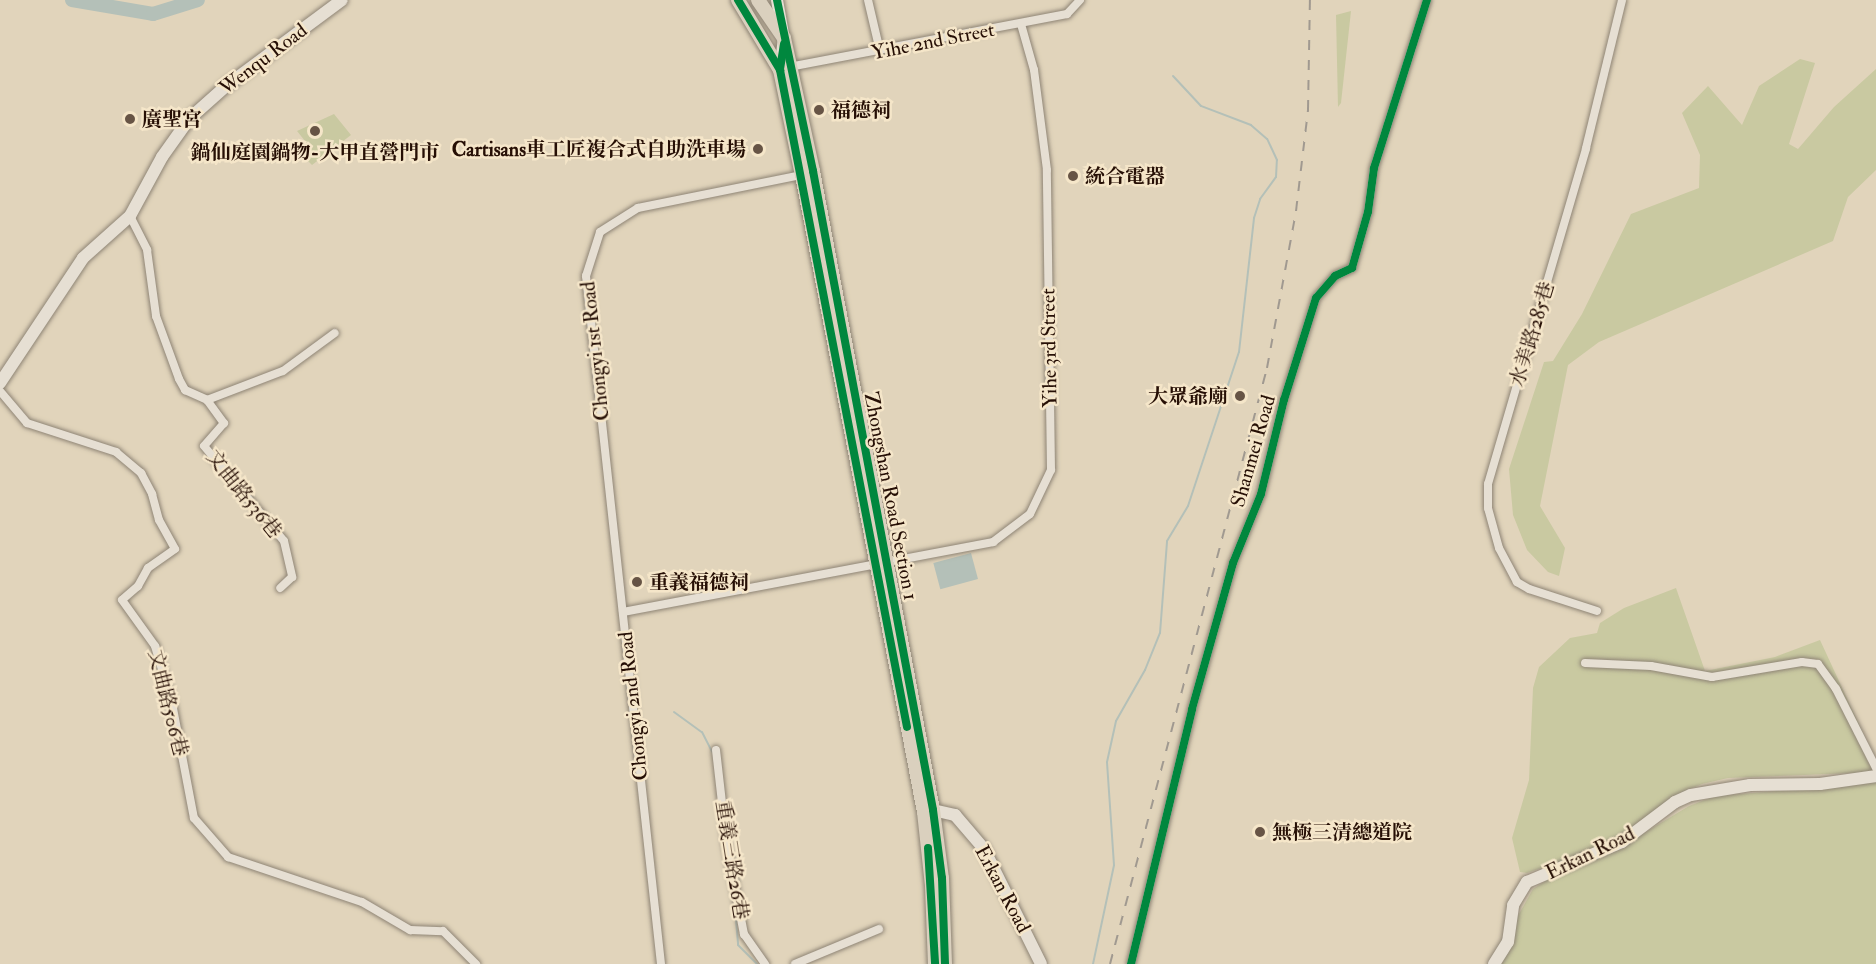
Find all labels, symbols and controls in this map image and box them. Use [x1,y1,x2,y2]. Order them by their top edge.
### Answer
street label: Yihe 2nd Street [870,17,996,65]
street label: Wenqu Road [214,18,312,100]
place label: 福德祠 [831,98,891,122]
marker: 福德祠 [812,103,826,117]
place label: 廣聖宮 [142,107,202,131]
marker: 廣聖宮 [123,112,137,126]
marker: 鍋仙庭園鍋物-大甲直營門市 [308,124,322,138]
place label: Cartisans車工匠複合式自助洗車場 [452,137,746,161]
place label: 鍋仙庭園鍋物-大甲直營門市 [191,140,439,164]
marker: Cartisans車工匠複合式自助洗車場 [751,142,765,156]
place label: 統合電器 [1085,164,1165,188]
marker: 統合電器 [1066,169,1080,183]
street label: 水美路285巷 [1505,279,1559,389]
street label: Chongyi 1st Road [576,280,614,422]
street label: Yihe 3rd Street [1036,288,1062,408]
place label: 大眾爺廟 [1148,384,1228,408]
marker: 大眾爺廟 [1233,389,1247,403]
street label: Zhongshan Road Section 1 [859,390,923,602]
street label: Shanmei Road [1226,392,1280,510]
street label: 文曲路536巷 [201,445,287,543]
place label: 重義福德祠 [649,570,749,594]
marker: 重義福德祠 [630,575,644,589]
street label: Chongyi 2nd Road [613,630,653,782]
street label: 文曲路506巷 [143,647,193,759]
street label: 重義三路26巷 [711,799,753,921]
place label: 無極三清總道院 [1272,820,1412,844]
street label: Erkan Road [1542,821,1638,885]
marker: 無極三清總道院 [1253,825,1267,839]
street label: Erkan Road [970,841,1036,937]

